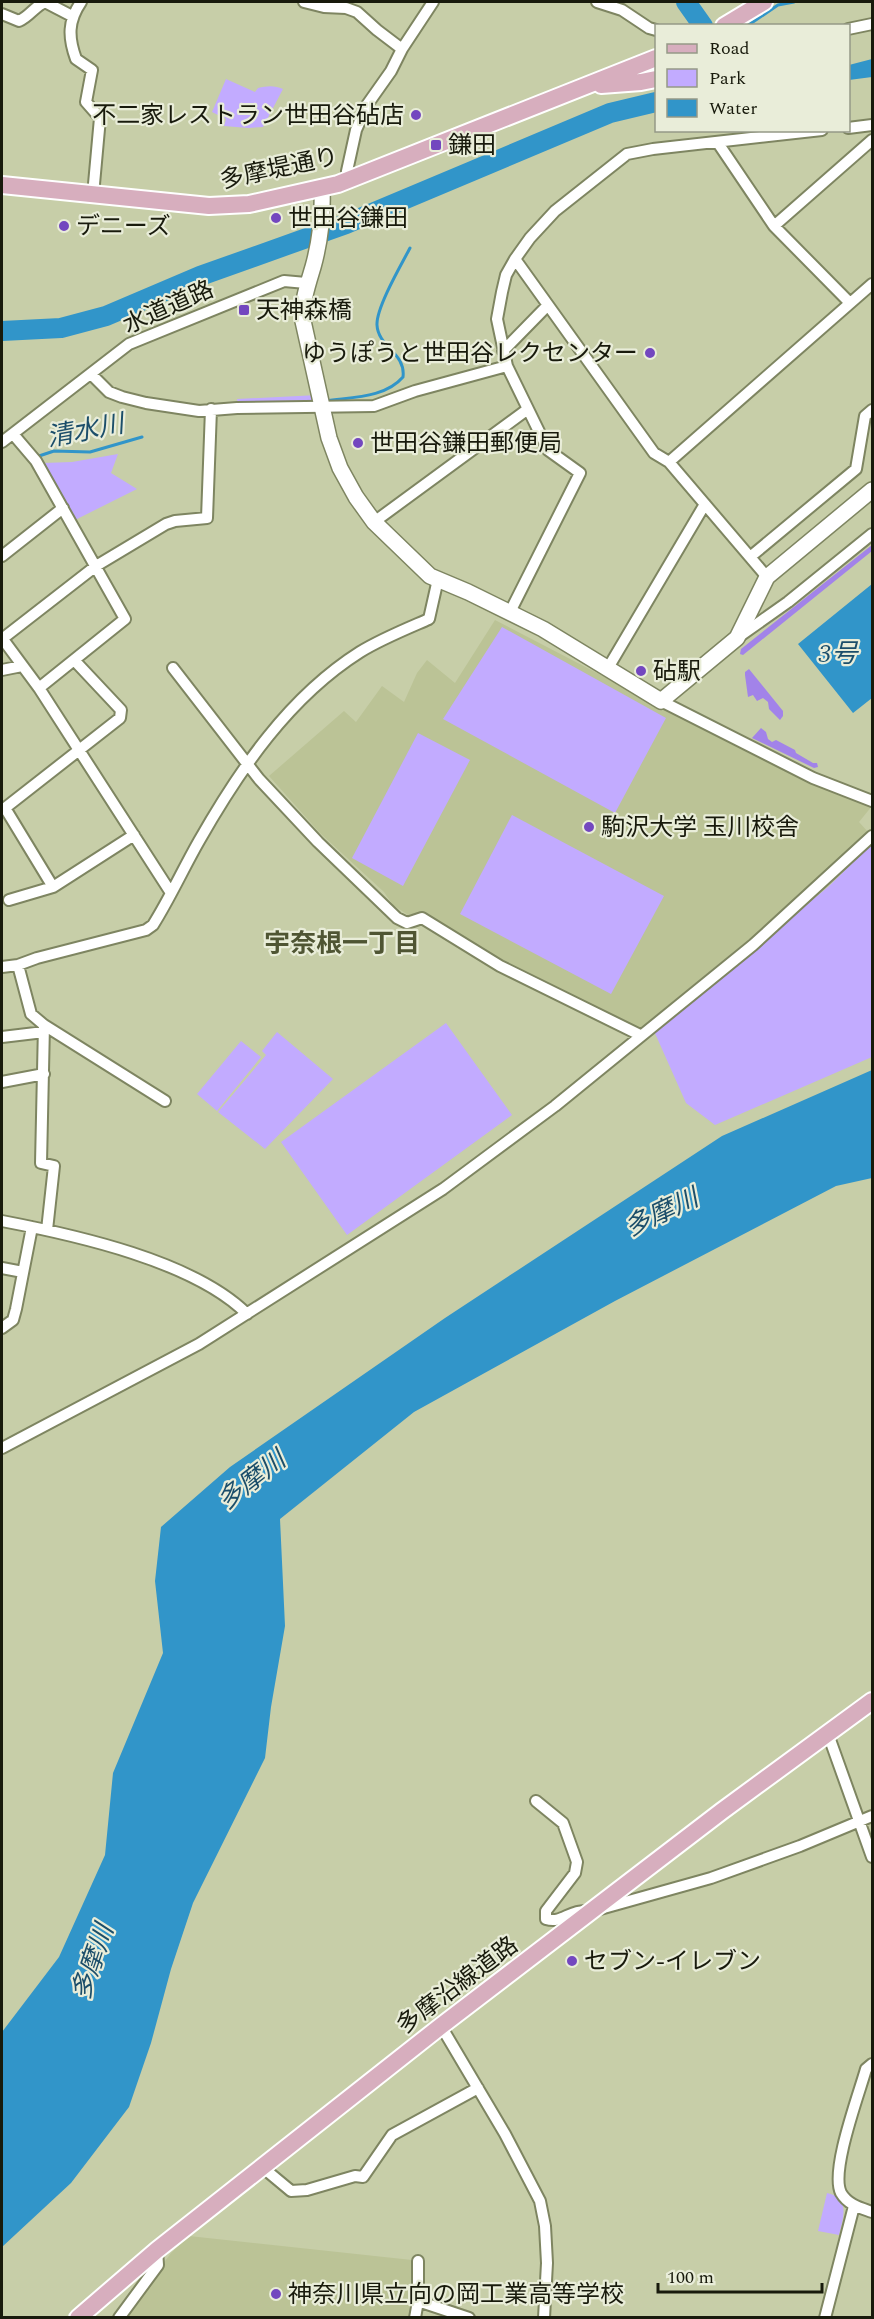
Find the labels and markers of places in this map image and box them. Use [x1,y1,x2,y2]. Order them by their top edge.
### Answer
place label: 不二家レストラン世田谷砧店 [92,98,404,134]
marker: 不二家レストラン世田谷砧店 [409,108,423,122]
place label: 鎌田 [448,128,496,164]
marker: 鎌田 [429,138,443,152]
place label: 世田谷鎌田 [288,201,408,237]
place label: デニーズ [76,209,171,245]
marker: 世田谷鎌田 [269,211,283,225]
marker: デニーズ [57,219,71,233]
place label: 天神森橋 [256,293,352,329]
marker: 天神森橋 [237,303,251,317]
place label: ゆうぽうと世田谷レクセンター [302,336,638,372]
marker: ゆうぽうと世田谷レクセンター [643,346,657,360]
place label: 世田谷鎌田郵便局 [370,426,562,462]
marker: 世田谷鎌田郵便局 [351,436,365,450]
place label: 砧駅 [653,654,701,690]
marker: 砧駅 [634,664,648,678]
place label: 駒沢大学 玉川校舎 [601,810,799,846]
marker: 駒沢大学 玉川校舎 [582,820,596,834]
place label: セブン-イレブン [584,1944,761,1980]
marker: セブン-イレブン [565,1954,579,1968]
place label: 神奈川県立向の岡工業高等学校 [288,2277,624,2313]
marker: 神奈川県立向の岡工業高等学校 [269,2287,283,2301]

